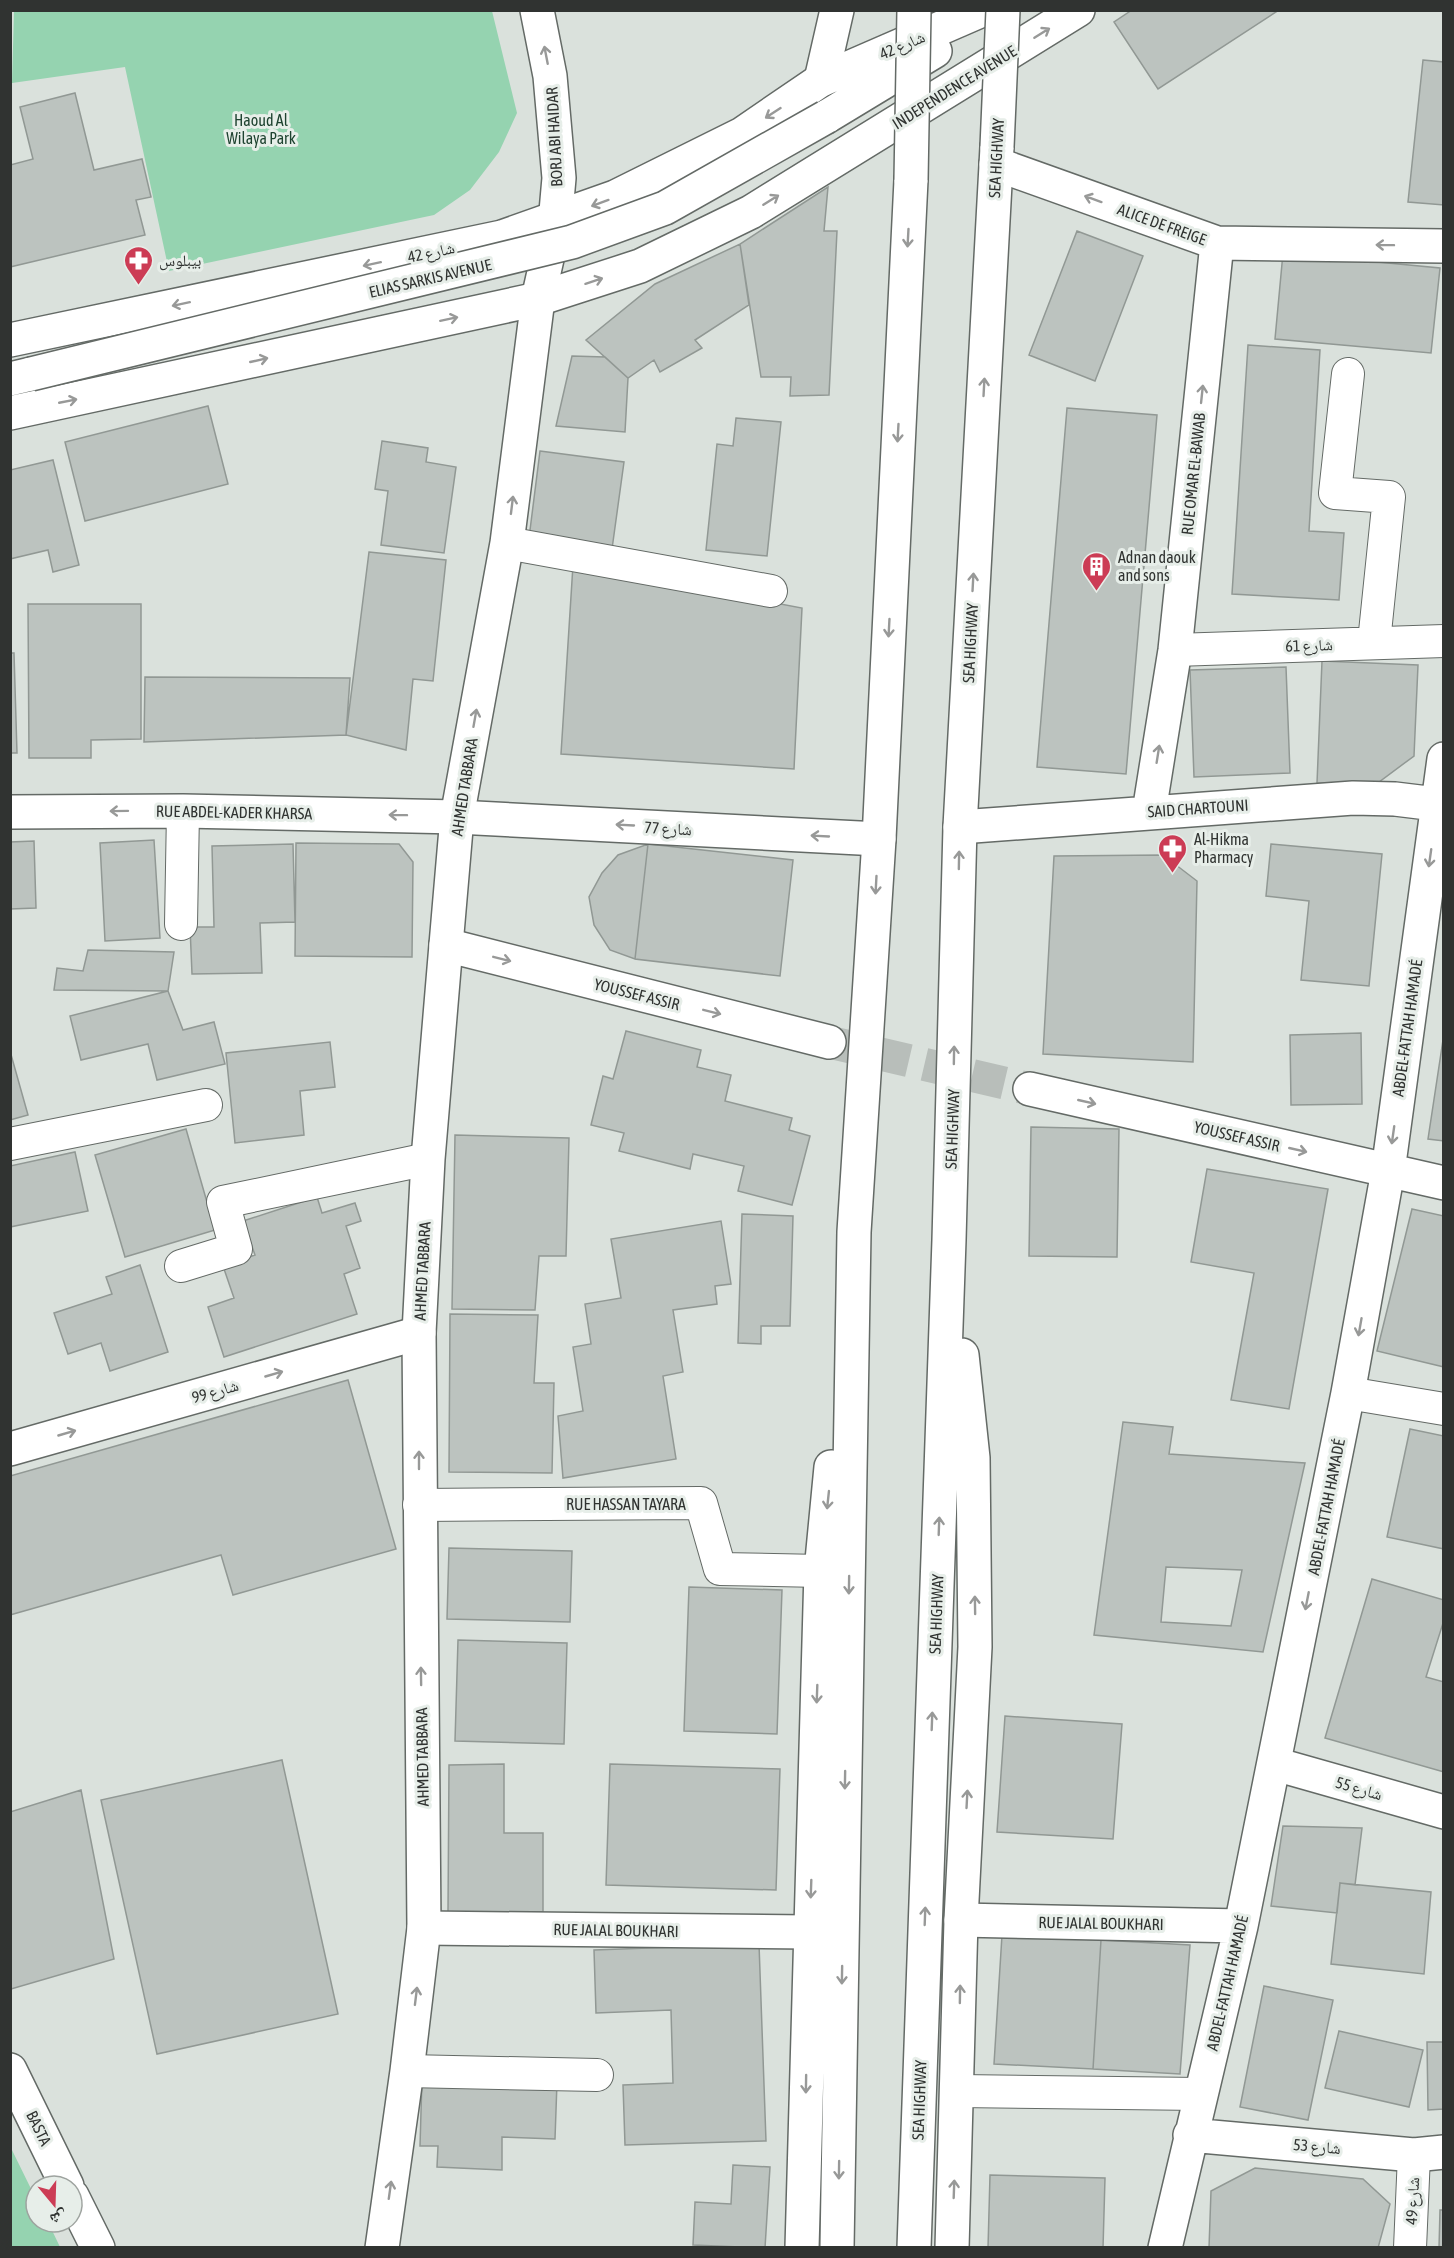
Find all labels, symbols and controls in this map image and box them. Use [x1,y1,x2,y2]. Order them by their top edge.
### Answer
one-way arrow [1033,26,1050,38]
street label: شارع 42 [877,27,928,64]
street label: INDEPENDENCE AVENUE [889,41,1019,132]
one-way arrow [540,45,551,65]
street label: BORJ ABI HAIDAR [542,87,566,187]
one-way arrow [765,107,782,119]
park label: Haoud Al Wilaya Park [226,111,296,148]
street label: SEA HIGHWAY [985,117,1007,199]
one-way arrow [1084,192,1103,203]
one-way arrow [762,194,779,206]
one-way arrow [591,198,610,209]
street label: ALICE DE FREIGE [1115,200,1209,248]
one-way arrow [902,228,913,248]
street label: شارع 42 [406,238,457,268]
one-way arrow [1376,239,1396,251]
pharmacy icon: بيبلوس [122,244,154,286]
place label: بيبلوس [159,251,201,271]
street label: ELIAS SARKIS AVENUE [367,255,493,301]
one-way arrow [363,259,382,270]
one-way arrow [584,275,603,286]
one-way arrow [172,299,191,310]
one-way arrow [439,312,458,324]
one-way arrow [249,354,268,366]
one-way arrow [978,377,989,397]
one-way arrow [1197,384,1208,404]
one-way arrow [58,395,77,406]
street label: RUE OMAR EL-BAWAB [1178,412,1208,536]
one-way arrow [893,422,904,442]
one-way arrow [507,496,518,515]
place label: Adnan daouk and sons [1118,548,1196,584]
building icon: Adnan daouk and sons [1081,550,1113,592]
one-way arrow [968,572,979,592]
street label: SEA HIGHWAY [959,602,981,684]
one-way arrow [883,617,894,637]
street label: شارع 61 [1285,635,1333,657]
one-way arrow [470,708,481,728]
street label: AHMED TABBARA [447,737,481,837]
one-way arrow [1153,745,1164,764]
street label: SAID CHARTOUNI [1147,795,1249,821]
street label: RUE ABDEL-KADER KHARSA [156,802,312,822]
one-way arrow [110,805,130,817]
one-way arrow [389,810,409,821]
street label: شارع 77 [644,818,692,840]
one-way arrow [616,820,636,831]
one-way arrow [811,830,831,841]
place label: Al-Hikma Pharmacy [1194,830,1254,867]
pharmacy icon: Al-Hikma Pharmacy [1157,832,1189,874]
one-way arrow [1424,848,1435,868]
one-way arrow [953,851,965,871]
one-way arrow [870,875,881,895]
one-way arrow [492,954,511,966]
street label: ABDEL-FATTAH HAMADÉ [1388,958,1426,1098]
street label: YOUSSEF ASSIR [592,975,682,1013]
one-way arrow [702,1007,721,1019]
one-way arrow [948,1046,960,1066]
street label: SEA HIGHWAY [942,1088,962,1169]
one-way arrow [1077,1096,1096,1108]
street label: YOUSSEF ASSIR [1192,1117,1282,1155]
one-way arrow [1388,1125,1399,1144]
one-way arrow [1287,1145,1307,1156]
street label: AHMED TABBARA [410,1221,434,1321]
one-way arrow [1354,1317,1365,1336]
one-way arrow [265,1367,284,1379]
street label: شارع 99 [190,1376,241,1408]
one-way arrow [57,1427,76,1438]
street label: ABDEL-FATTAH HAMADÉ [1304,1437,1348,1577]
one-way arrow [413,1450,425,1470]
one-way arrow [822,1489,833,1509]
street label: RUE HASSAN TAYARA [566,1495,686,1513]
one-way arrow [933,1517,945,1537]
street label: SEA HIGHWAY [926,1573,946,1654]
one-way arrow [843,1574,854,1594]
one-way arrow [1301,1591,1312,1610]
one-way arrow [969,1595,981,1615]
one-way arrow [415,1666,426,1686]
one-way arrow [811,1684,822,1704]
street label: AHMED TABBARA [412,1707,432,1807]
one-way arrow [926,1712,938,1732]
one-way arrow [839,1769,851,1789]
street label: شارع 55 [1333,1773,1384,1805]
one-way arrow [962,1790,973,1810]
one-way arrow [805,1879,816,1899]
one-way arrow [920,1907,931,1927]
street label: RUE JALAL BOUKHARI [1038,1913,1164,1933]
street label: ABDEL-FATTAH HAMADÉ [1203,1914,1251,2052]
street label: RUE JALAL BOUKHARI [553,1920,679,1940]
one-way arrow [836,1964,848,1984]
one-way arrow [954,1985,966,2005]
one-way arrow [411,1987,422,2007]
street label: SEA HIGHWAY [909,2059,929,2140]
one-way arrow [800,2074,811,2094]
street label: BASTA [23,2108,55,2148]
street label: شارع 53 [1292,2135,1342,2159]
one-way arrow [833,2159,844,2179]
north arrow [24,2174,84,2234]
street label: شارع 49 [1402,2177,1424,2225]
one-way arrow [384,2180,395,2200]
one-way arrow [949,2180,960,2200]
text: ش [48,2206,70,2229]

